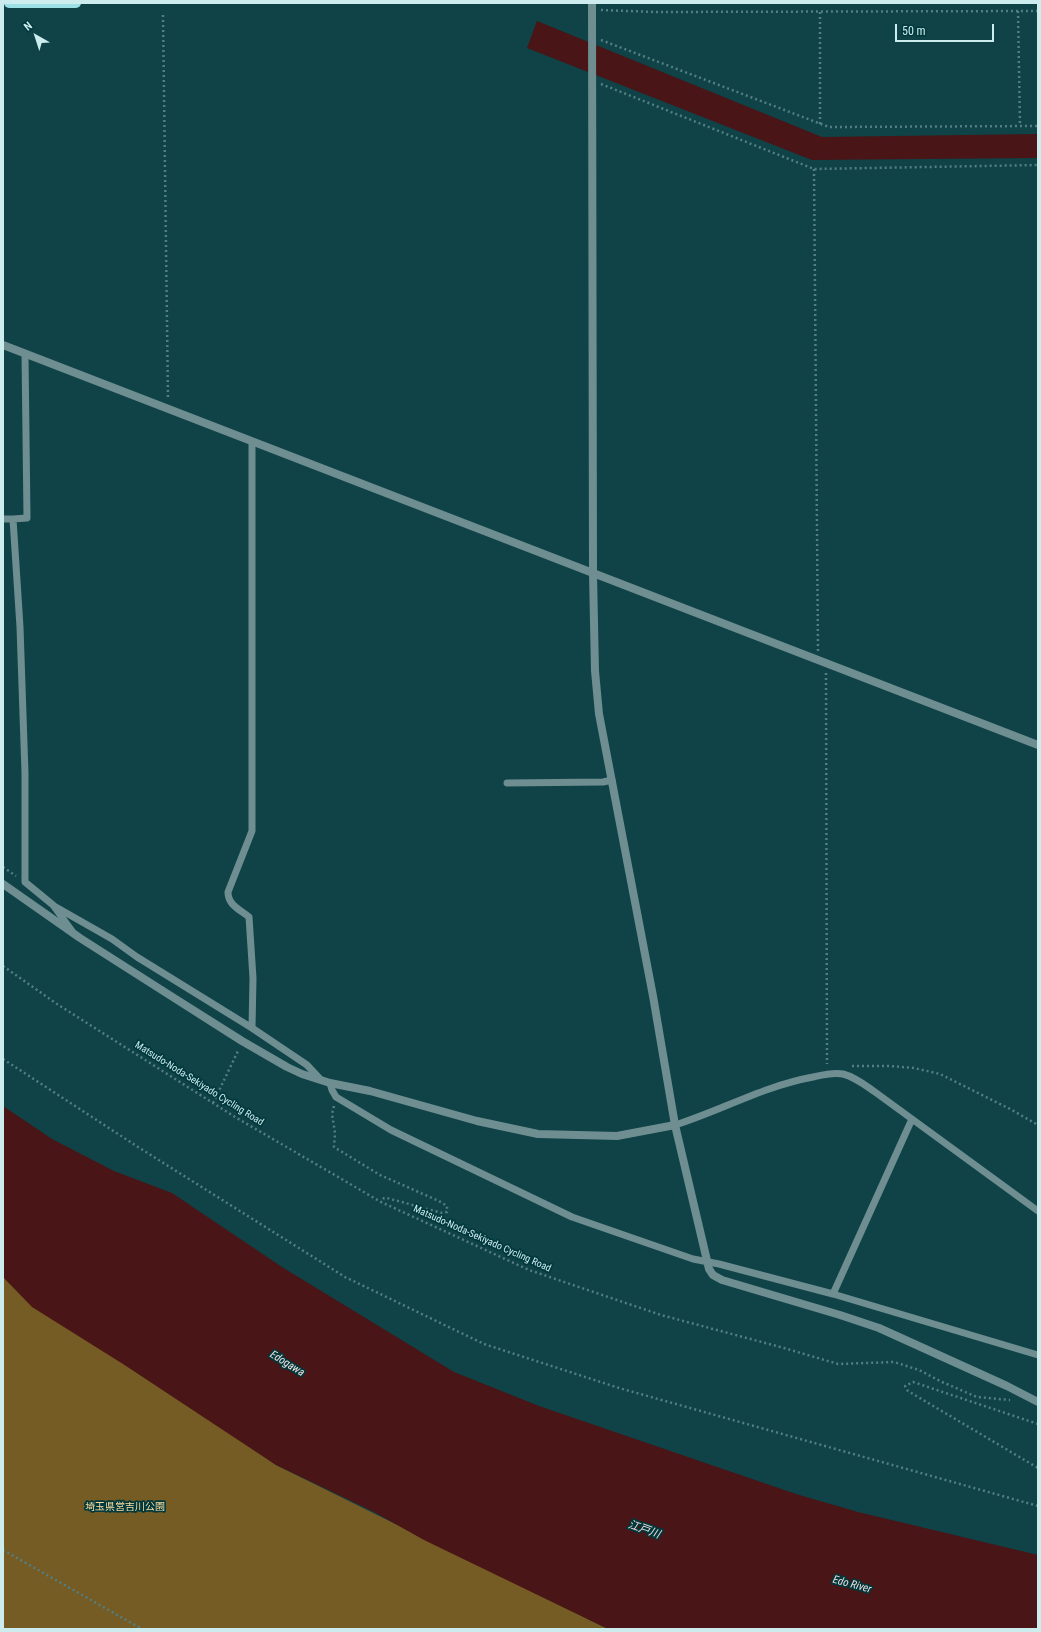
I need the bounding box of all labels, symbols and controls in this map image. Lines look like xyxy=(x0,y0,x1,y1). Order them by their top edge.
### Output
north arrow xyxy=(16,16,56,56)
scale bar xyxy=(897,16,996,42)
text: N xyxy=(21,19,35,33)
text: 50 m xyxy=(902,24,926,38)
street label: Matsudo-Noda-Sekiyado Cycling Road xyxy=(132,1039,266,1129)
street label: Matsudo-Noda-Sekiyado Cycling Road xyxy=(411,1203,553,1275)
water label: Edogawa xyxy=(267,1348,307,1380)
park label: 埼玉県営吉川公園 xyxy=(85,1501,165,1513)
water label: 江戸川 xyxy=(626,1518,662,1542)
water label: Edo River xyxy=(831,1574,873,1596)

